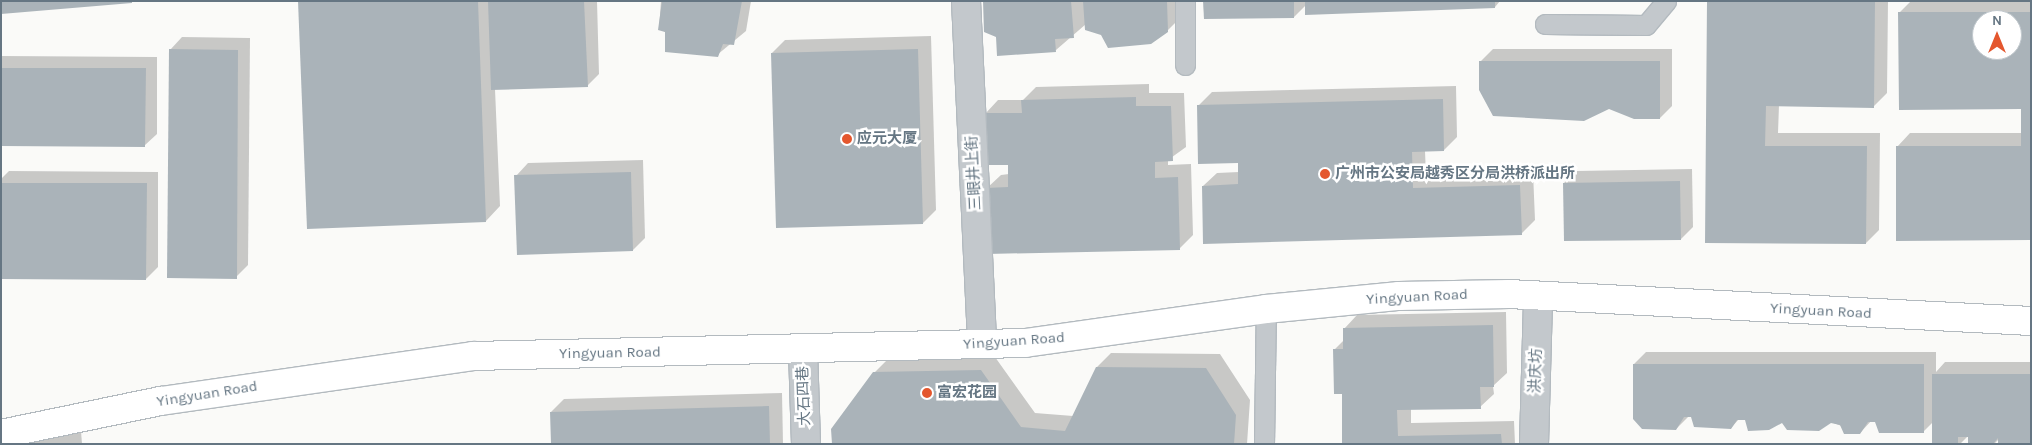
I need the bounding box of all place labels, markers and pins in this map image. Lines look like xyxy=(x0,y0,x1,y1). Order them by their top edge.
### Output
place label: 应元大厦 xyxy=(857,130,917,148)
marker: 应元大厦 xyxy=(841,133,853,145)
place label: 广州市公安局越秀区分局洪桥派出所 xyxy=(1335,165,1575,183)
marker: 广州市公安局越秀区分局洪桥派出所 xyxy=(1319,168,1331,180)
place label: 富宏花园 xyxy=(937,384,997,402)
marker: 富宏花园 xyxy=(921,387,933,399)

